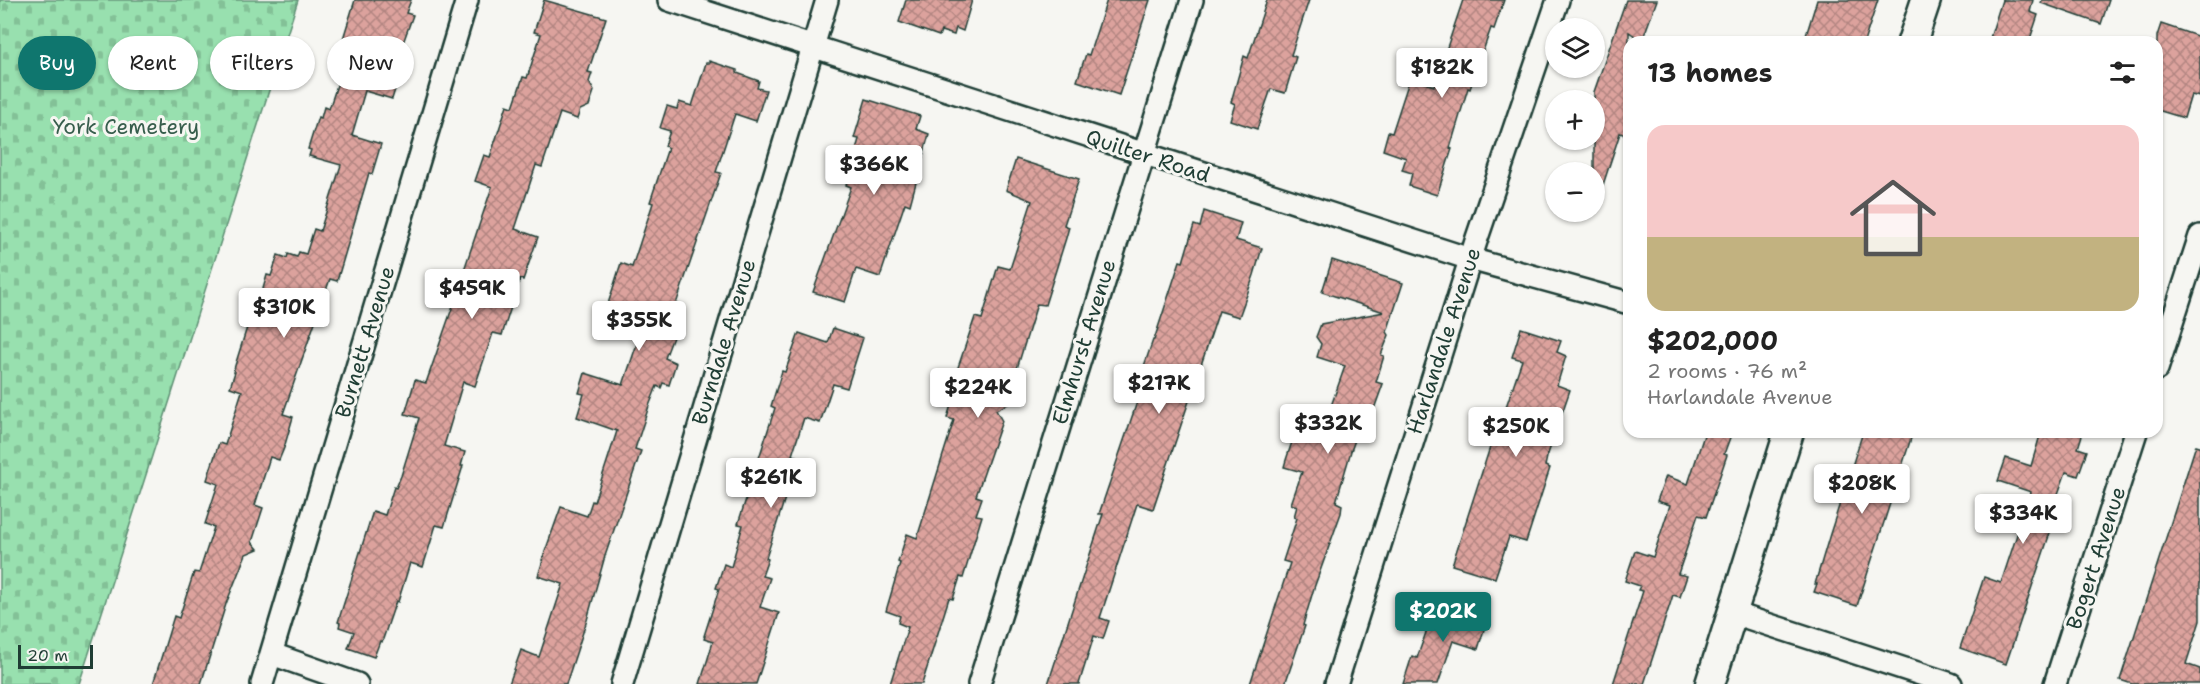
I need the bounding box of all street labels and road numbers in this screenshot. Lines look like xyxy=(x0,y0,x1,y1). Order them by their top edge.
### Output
street label: Quilter Road xyxy=(1082,123,1214,189)
street label: Harlandale Avenue xyxy=(1401,244,1487,438)
street label: Burndale Avenue xyxy=(685,256,763,428)
street label: Elmhurst Avenue xyxy=(1046,256,1122,428)
street label: Burnett Avenue xyxy=(329,263,401,421)
street label: Bogert Avenue xyxy=(2060,483,2132,633)

